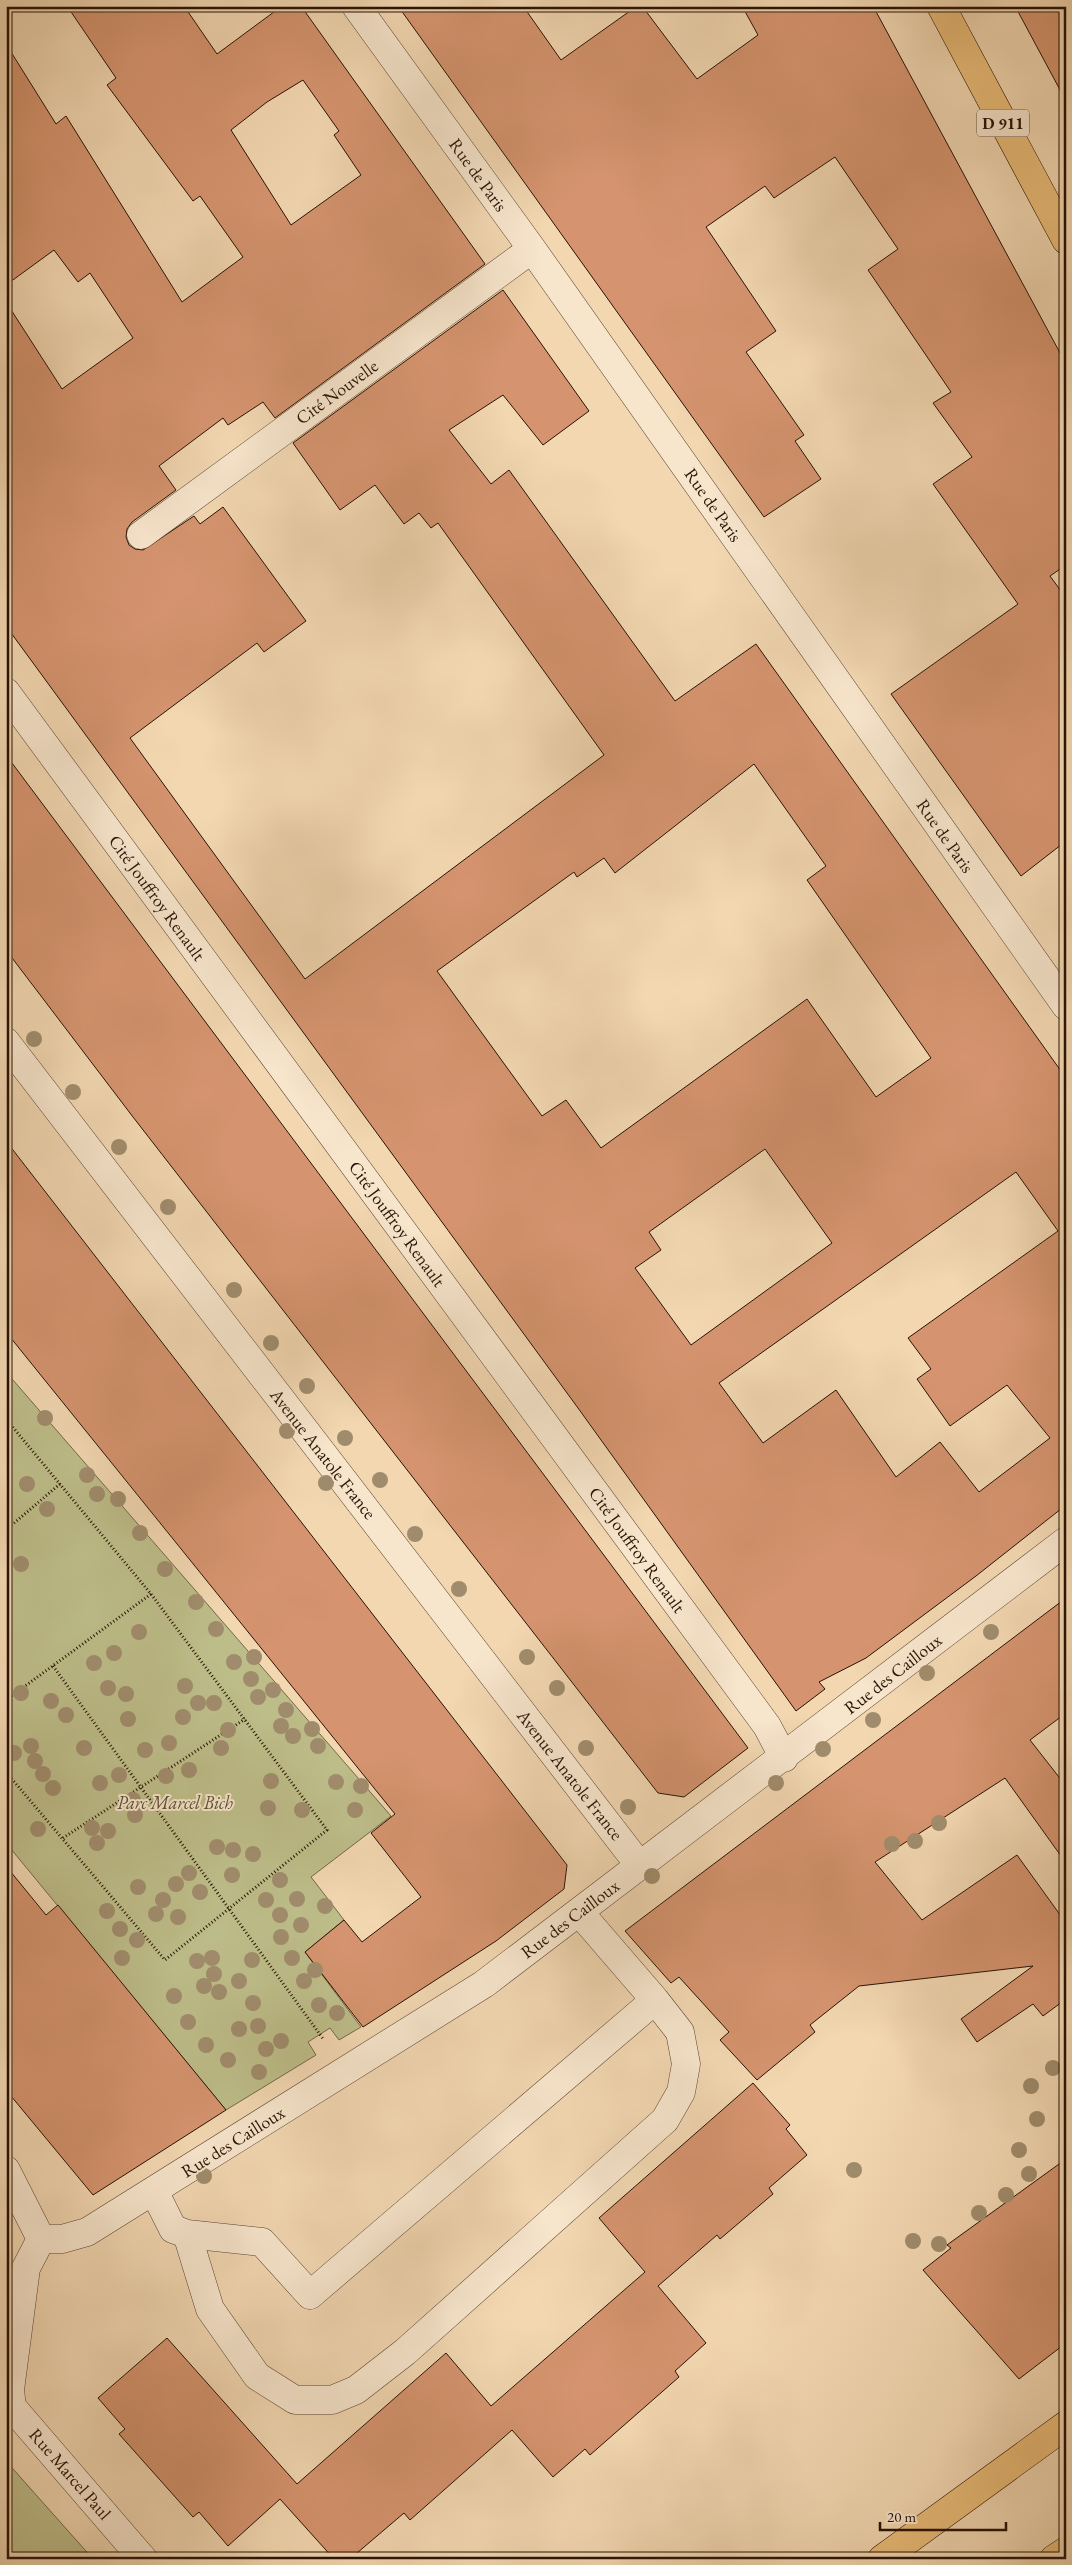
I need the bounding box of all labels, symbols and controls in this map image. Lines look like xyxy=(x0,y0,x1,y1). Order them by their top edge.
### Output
road number: D 911 xyxy=(977,110,1029,136)
street label: Rue de Paris xyxy=(444,134,513,216)
street label: Cité Nouvelle xyxy=(291,354,382,429)
street label: Rue de Paris xyxy=(680,463,747,546)
street label: Rue de Paris xyxy=(912,794,979,877)
street label: Cité Jouffroy Renault xyxy=(104,830,211,966)
street label: Cité Jouffroy Renault xyxy=(344,1156,451,1292)
street label: Avenue Anatole France xyxy=(265,1383,382,1524)
street label: Cité Jouffroy Renault xyxy=(584,1482,691,1618)
street label: Rue des Cailloux xyxy=(839,1628,946,1719)
street label: Avenue Anatole France xyxy=(512,1704,629,1845)
park label: Parc Marcel Bich xyxy=(117,1791,233,1814)
street label: Rue des Cailloux xyxy=(516,1874,624,1963)
street label: Rue des Cailloux xyxy=(177,2101,289,2182)
street label: Rue Marcel Paul xyxy=(24,2423,116,2524)
scale bar xyxy=(880,2500,1006,2532)
text: 20 m xyxy=(887,2507,916,2526)

